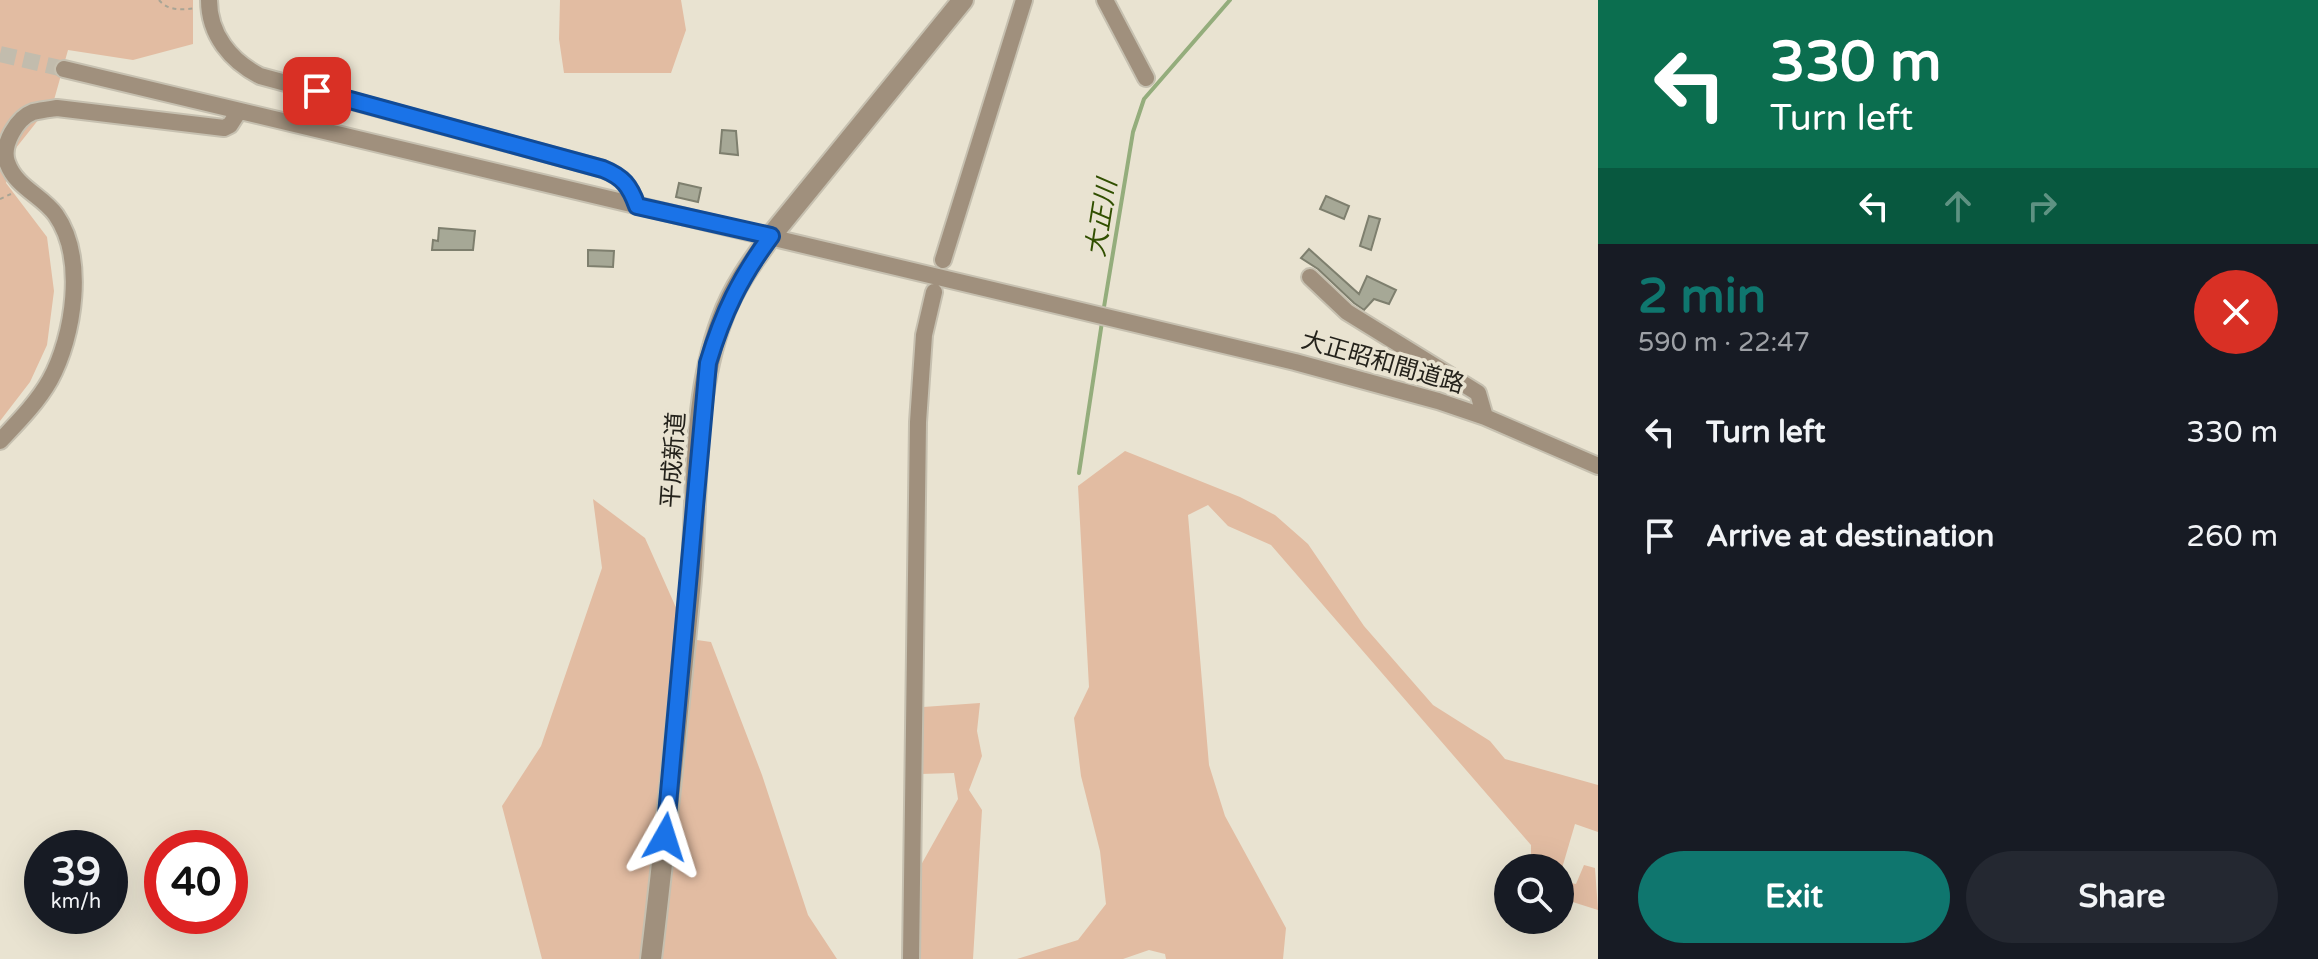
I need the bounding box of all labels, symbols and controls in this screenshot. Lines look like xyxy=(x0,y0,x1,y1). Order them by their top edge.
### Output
text: 330 m xyxy=(1770,29,1941,96)
icon: left xyxy=(1638,32,1742,136)
pin xyxy=(283,57,351,125)
icon: arrive xyxy=(295,69,339,113)
text: Turn left xyxy=(1770,97,1913,140)
water label: 大正川 xyxy=(1080,174,1123,259)
icon: left xyxy=(1852,184,1896,228)
icon: ahead xyxy=(1936,184,1980,228)
icon: right xyxy=(2020,184,2064,228)
text: 2 min xyxy=(1638,268,1766,326)
button: close xyxy=(2194,270,2278,354)
street label: 大正昭和間道路 xyxy=(1298,325,1468,400)
text: 590 m · 22:47 xyxy=(1638,327,1810,358)
icon: left xyxy=(1638,410,1682,454)
street label: 平成新道 xyxy=(656,411,691,509)
text: Turn left xyxy=(1706,414,1825,451)
text: 330 m xyxy=(2186,414,2278,451)
icon: arrive xyxy=(1638,514,1682,558)
text: Arrive at destination xyxy=(1706,518,1994,555)
text: 260 m xyxy=(2186,518,2278,555)
position arrow xyxy=(623,795,707,879)
speed limit sign: 40 xyxy=(144,830,248,934)
text: 39 xyxy=(51,848,101,896)
button: Exit xyxy=(1638,851,1950,943)
button: Share xyxy=(1966,851,2278,943)
map controls xyxy=(1494,854,1574,934)
button: search xyxy=(1494,854,1574,934)
text: km/h xyxy=(51,890,101,914)

